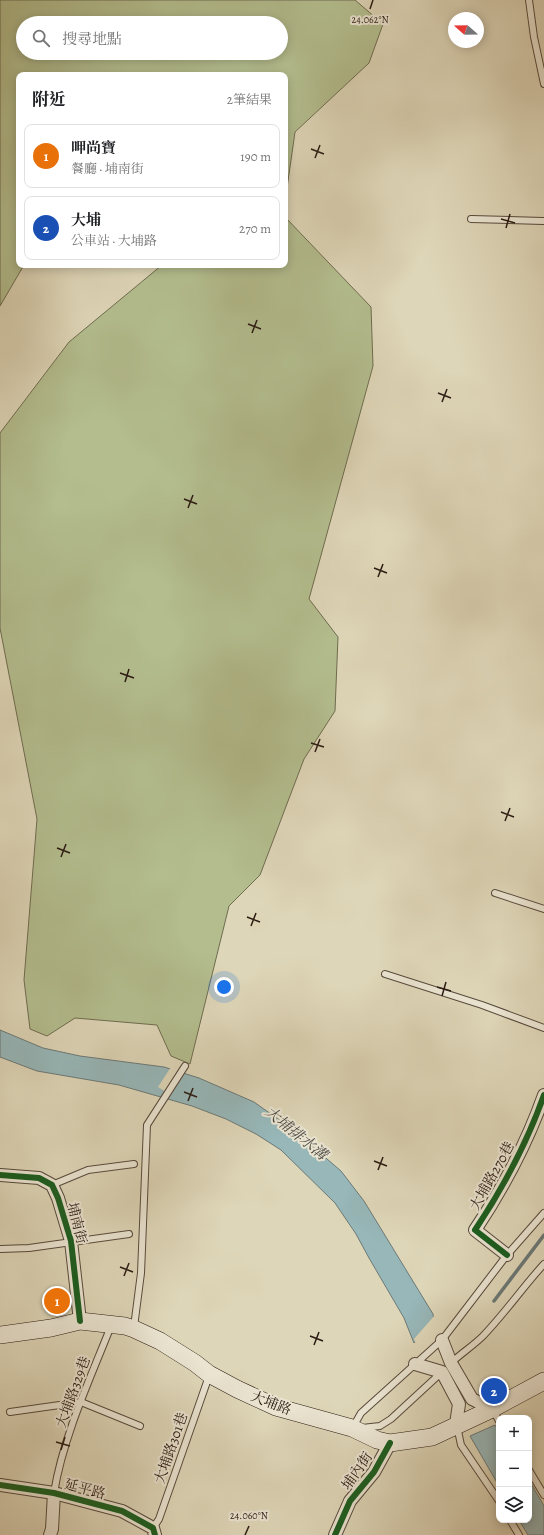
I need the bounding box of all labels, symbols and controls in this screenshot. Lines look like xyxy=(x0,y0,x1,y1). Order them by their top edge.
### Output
north arrow xyxy=(448,12,484,48)
text: 24.062°N xyxy=(351,13,389,26)
search box xyxy=(16,16,288,60)
icon: search xyxy=(30,27,52,49)
text: 搜尋地點 xyxy=(62,29,122,49)
text: 附近 xyxy=(32,88,66,111)
text: 2筆結果 xyxy=(227,91,272,108)
text: 呷尚寶 xyxy=(71,138,116,158)
text: 1 xyxy=(44,148,48,165)
text: 190 m xyxy=(240,148,271,165)
text: 餐廳 · 埔南街 xyxy=(71,160,144,177)
text: 大埔 xyxy=(71,210,101,230)
text: 2 xyxy=(43,220,49,237)
text: 270 m xyxy=(239,220,271,237)
text: 公車站 · 大埔路 xyxy=(71,232,157,249)
your location xyxy=(214,977,234,997)
water label: 大埔排水溝 xyxy=(261,1102,333,1166)
street label: 大埔路270巷 xyxy=(465,1138,519,1214)
street label: 埔南街 xyxy=(63,1200,91,1246)
pin: 1 xyxy=(44,1286,70,1316)
street label: 大埔路329巷 xyxy=(51,1354,95,1430)
pin: 2 xyxy=(481,1376,507,1406)
street label: 大埔路 xyxy=(248,1387,294,1419)
street label: 大埔路301巷 xyxy=(150,1410,192,1486)
map controls xyxy=(496,1415,532,1523)
button: + xyxy=(496,1415,532,1451)
street label: 埔內街 xyxy=(337,1448,377,1494)
button: − xyxy=(496,1451,532,1487)
street label: 延平路 xyxy=(62,1474,108,1504)
button: layers xyxy=(496,1487,532,1523)
text: 24.060°N xyxy=(230,1509,268,1522)

